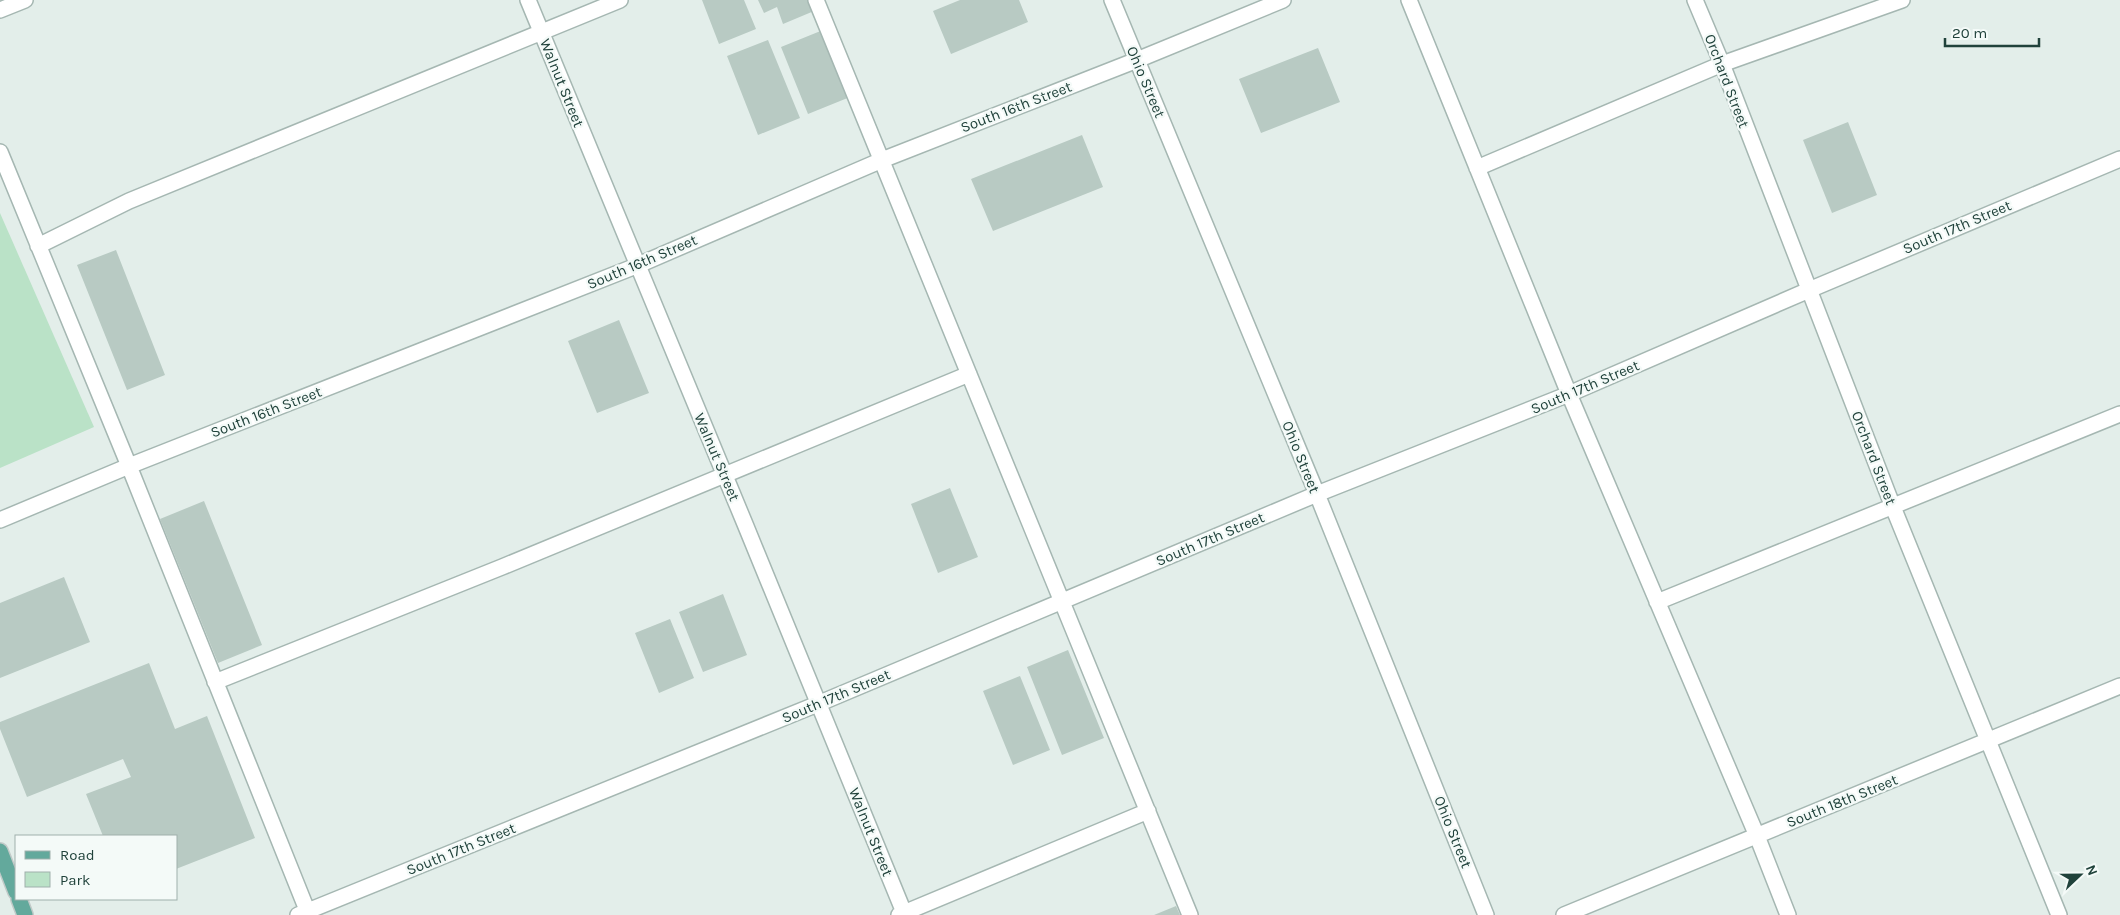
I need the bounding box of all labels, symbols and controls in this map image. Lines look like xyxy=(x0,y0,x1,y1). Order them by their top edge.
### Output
scale bar xyxy=(1945,15,2039,47)
text: 20 m xyxy=(1952,24,1987,42)
street label: Orchard Street xyxy=(1701,31,1753,131)
street label: Walnut Street xyxy=(536,36,588,130)
street label: Ohio Street xyxy=(1123,43,1169,121)
street label: South 16th Street xyxy=(958,77,1074,136)
street label: South 17th Street xyxy=(1900,196,2014,258)
street label: South 16th Street xyxy=(584,231,700,293)
street label: South 17th Street xyxy=(1528,356,1642,418)
street label: South 16th Street xyxy=(208,382,324,441)
street label: Orchard Street xyxy=(1848,408,1900,508)
street label: Walnut Street xyxy=(690,410,744,504)
street label: Ohio Street xyxy=(1278,418,1324,496)
street label: South 17th Street xyxy=(1153,508,1267,570)
street label: South 17th Street xyxy=(779,665,893,727)
street label: South 18th Street xyxy=(1784,770,1900,831)
street label: Walnut Street xyxy=(845,785,897,879)
street label: Ohio Street xyxy=(1430,793,1476,871)
street label: South 17th Street xyxy=(404,819,518,879)
legend xyxy=(15,835,178,900)
text: Road xyxy=(60,846,95,864)
north arrow xyxy=(2055,850,2105,900)
text: N xyxy=(2082,862,2101,878)
text: Park xyxy=(60,871,90,889)

